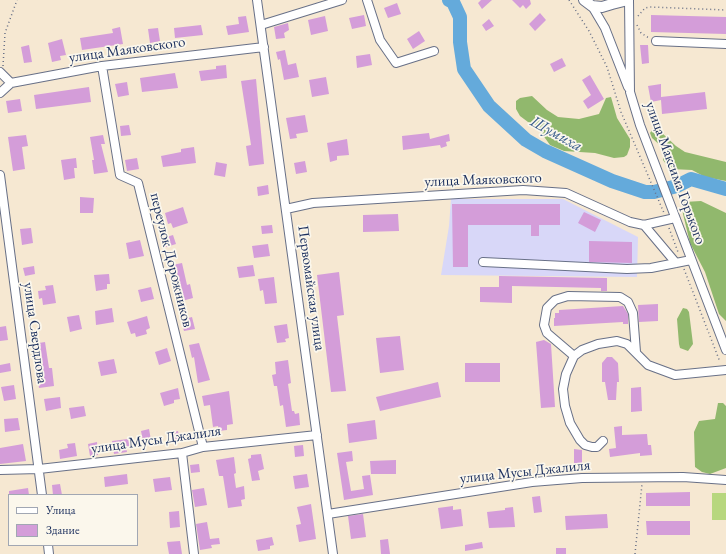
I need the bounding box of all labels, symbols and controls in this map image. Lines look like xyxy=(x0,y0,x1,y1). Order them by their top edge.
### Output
street label: улица Маяковского xyxy=(68,33,186,67)
street label: улица Максима Горького xyxy=(641,99,709,247)
water label: Шумиха xyxy=(527,112,585,156)
street label: улица Маяковского xyxy=(424,169,542,191)
street label: переулок Дорожников xyxy=(146,191,196,329)
street label: Первомайская улица xyxy=(293,224,329,352)
street label: улица Свердлова xyxy=(19,281,51,385)
street label: улица Мусы Джалиля xyxy=(90,422,222,458)
street label: улица Мусы Джалиля xyxy=(459,456,591,488)
legend xyxy=(8,494,138,546)
text: Улица xyxy=(46,502,76,518)
text: Здание xyxy=(46,522,80,538)

